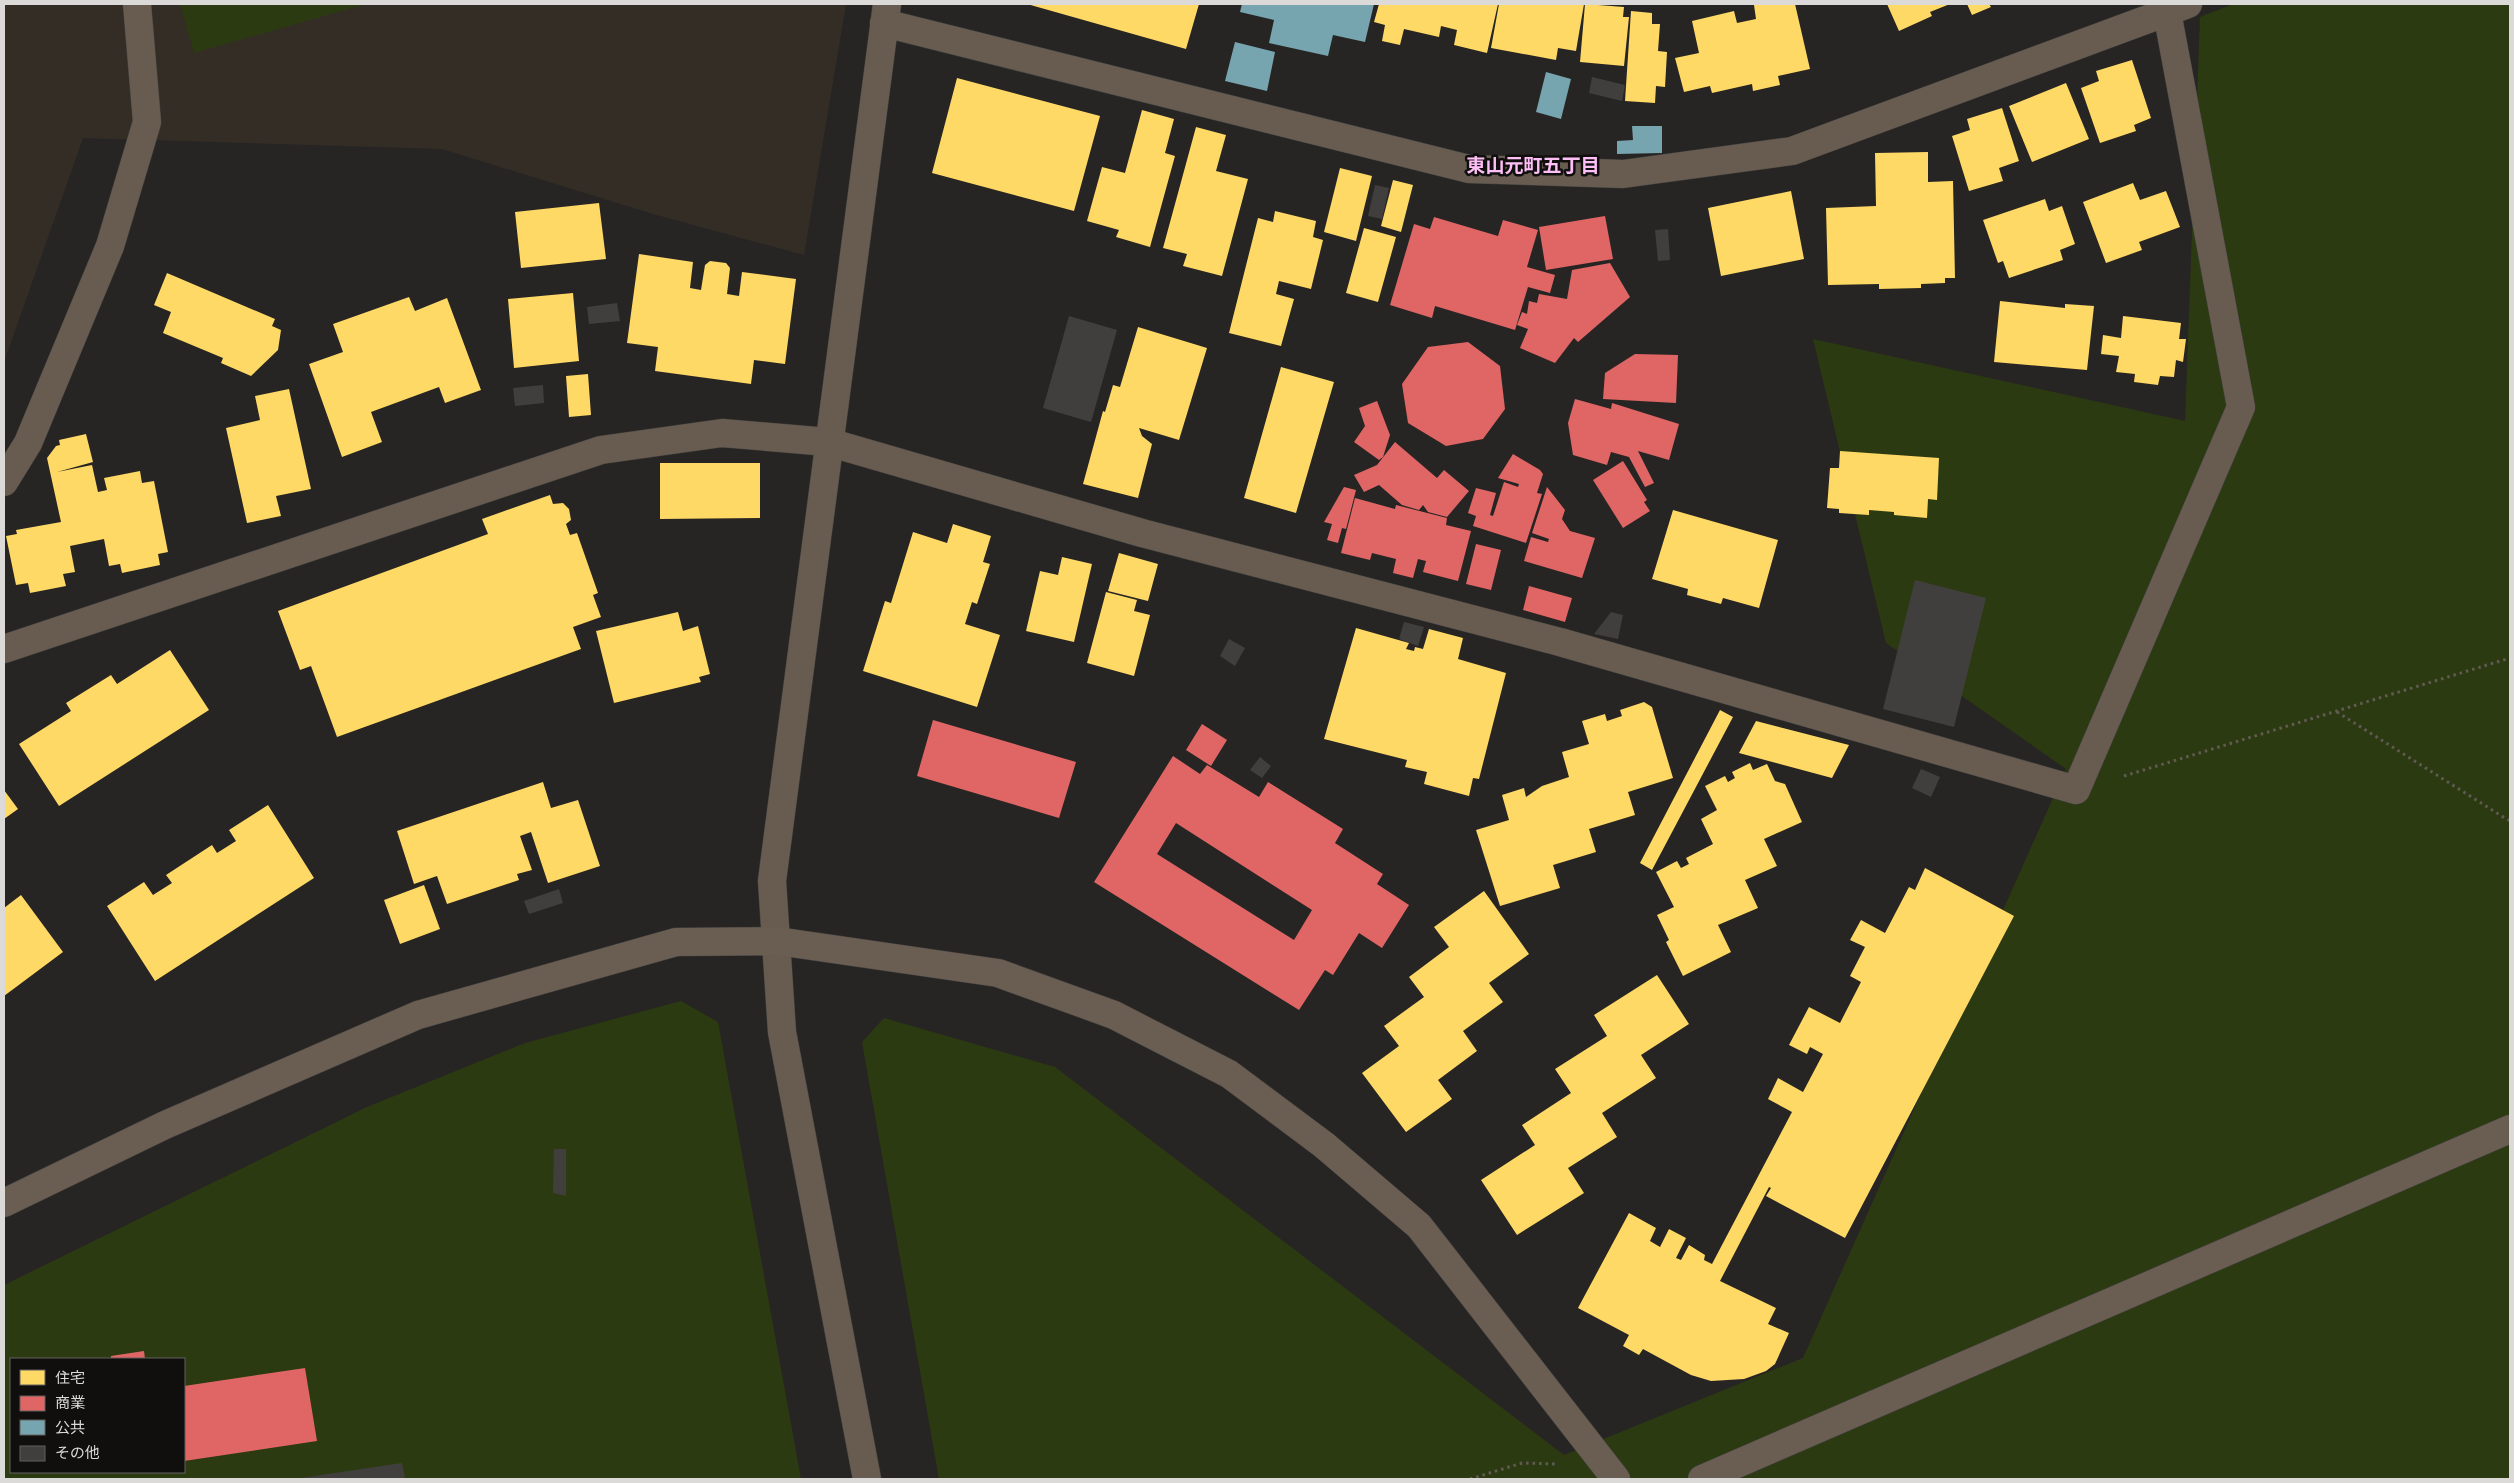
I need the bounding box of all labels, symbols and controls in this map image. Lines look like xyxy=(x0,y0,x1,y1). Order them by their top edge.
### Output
district label: 東山元町五丁目 xyxy=(1466,152,1600,178)
legend xyxy=(10,1358,185,1473)
text: 住宅 xyxy=(55,1367,85,1388)
text: 商業 xyxy=(55,1392,85,1413)
text: 公共 xyxy=(55,1417,85,1438)
text: その他 xyxy=(55,1442,100,1463)

